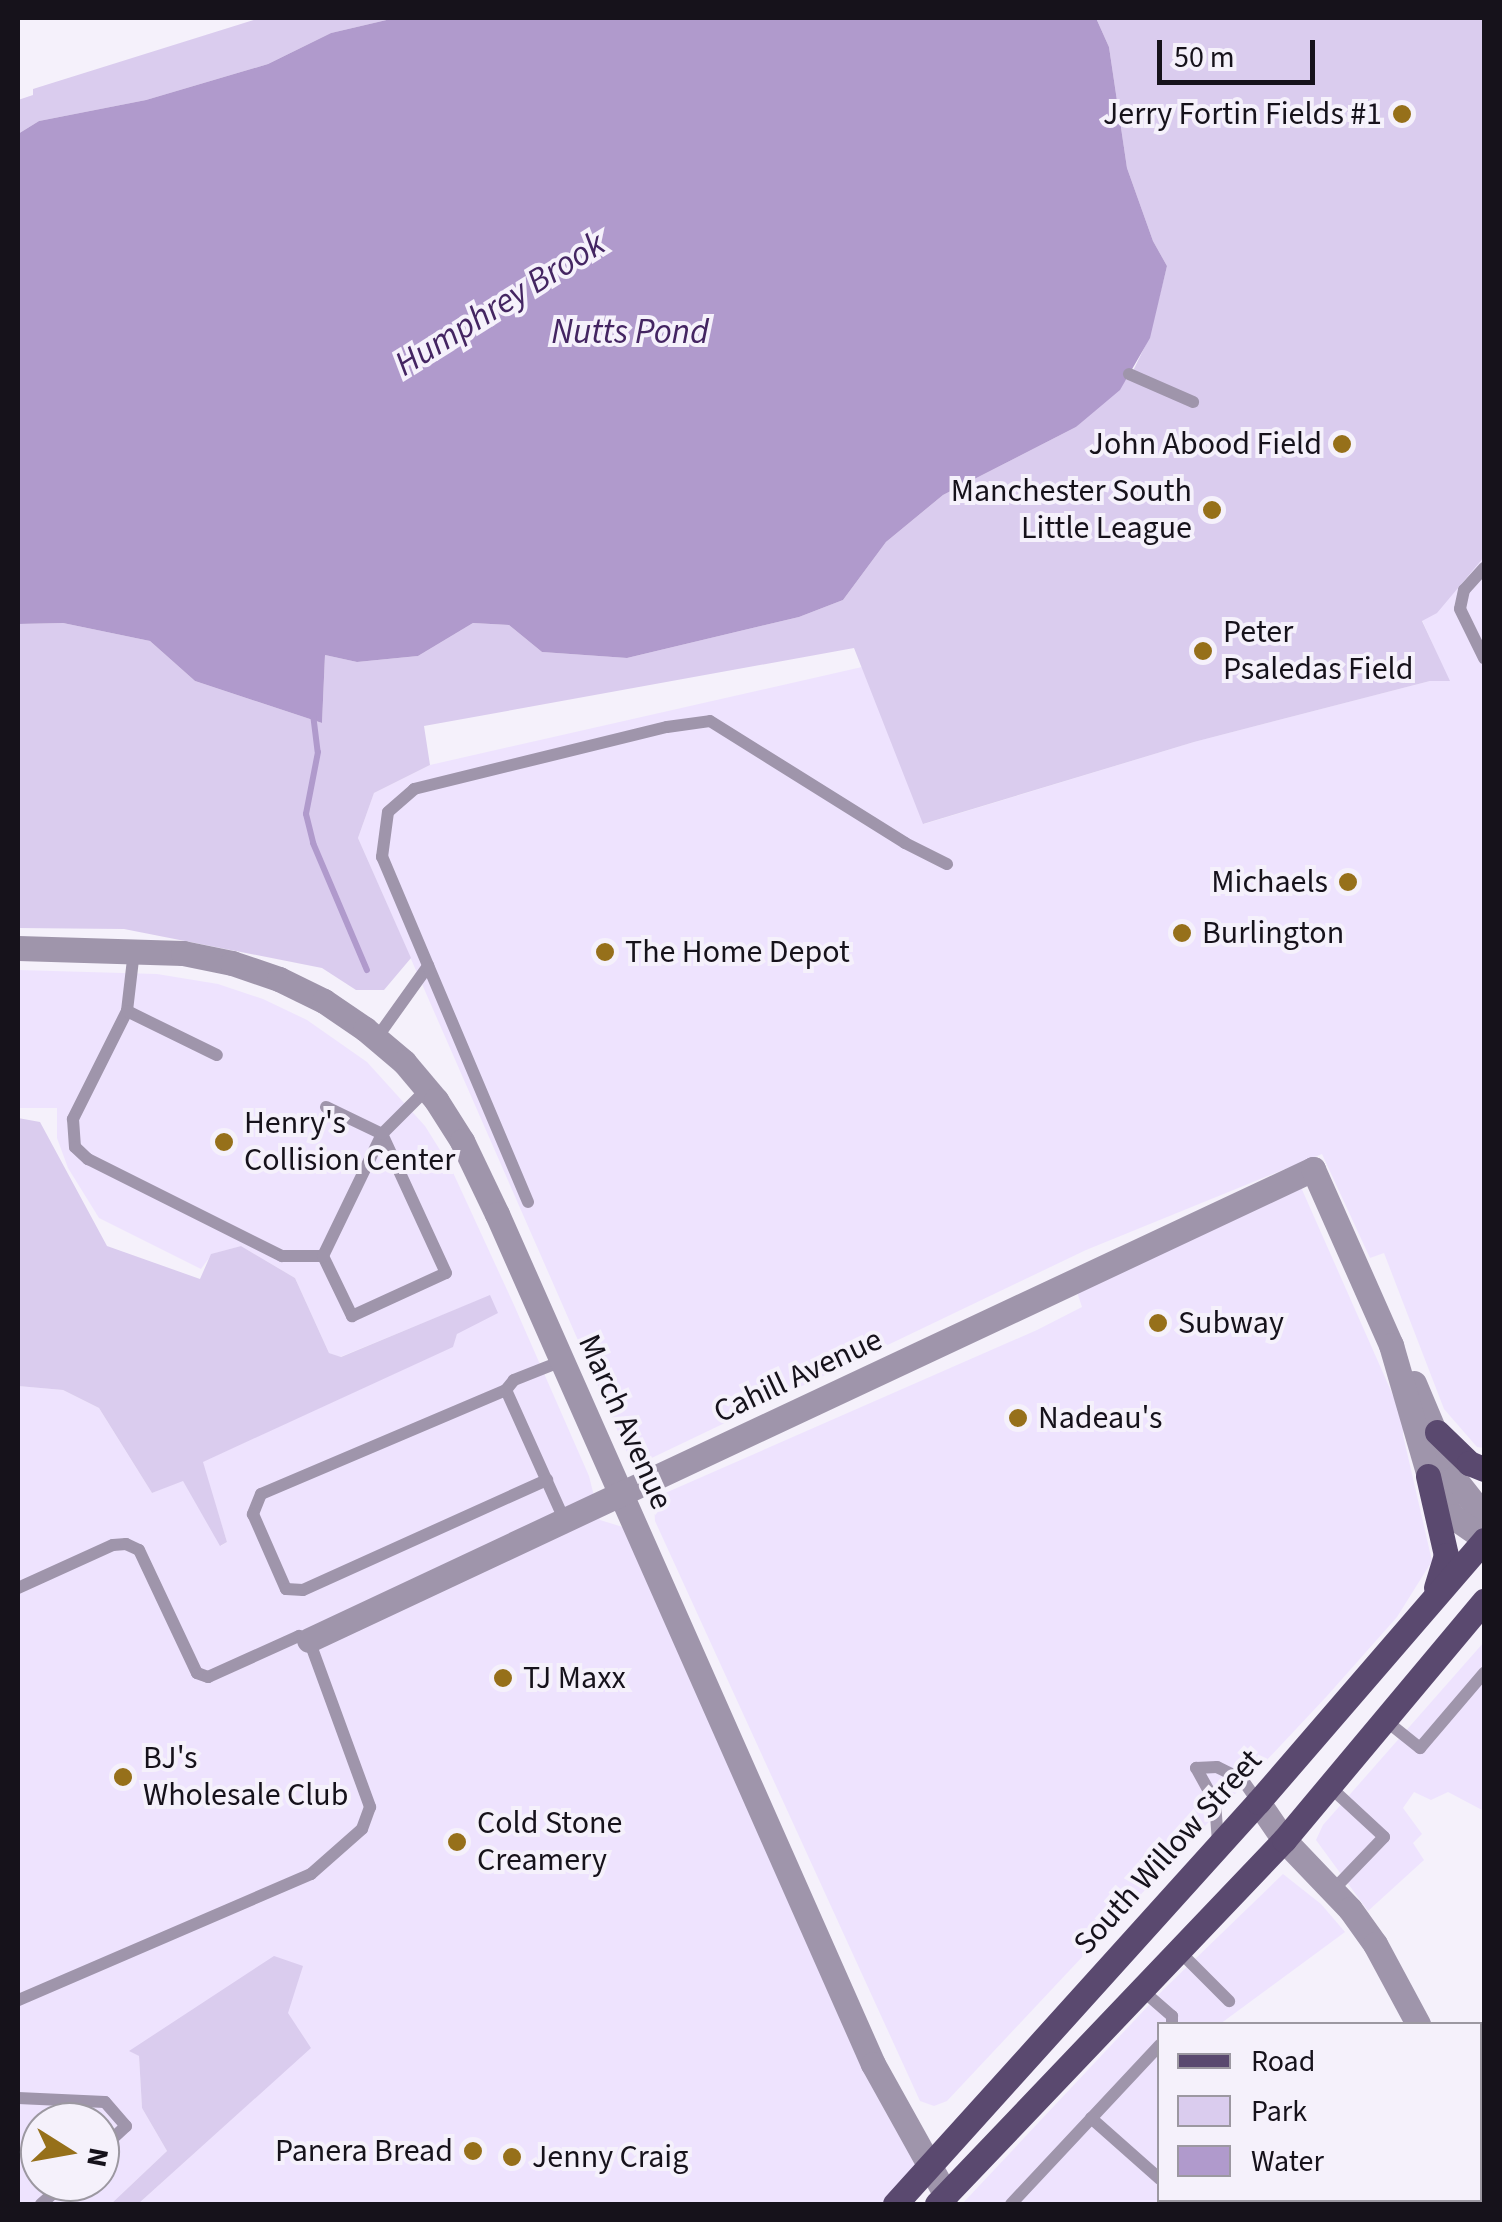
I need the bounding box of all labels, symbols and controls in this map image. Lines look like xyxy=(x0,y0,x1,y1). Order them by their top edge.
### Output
scale bar xyxy=(1162,20,1320,82)
text: 50 m xyxy=(1174,36,1235,79)
place label: Jerry Fortin Fields #1 xyxy=(1103,95,1382,133)
marker: Jerry Fortin Fields #1 xyxy=(1391,103,1413,125)
water label: Humphrey Brook xyxy=(387,223,613,385)
water label: Nutts Pond xyxy=(551,311,709,353)
place label: John Abood Field xyxy=(1089,425,1322,463)
marker: John Abood Field xyxy=(1331,433,1353,455)
place label: Manchester South Little League xyxy=(951,473,1192,548)
marker: Manchester South Little League xyxy=(1201,499,1223,521)
place label: Peter Psaledas Field xyxy=(1223,614,1414,689)
marker: Peter Psaledas Field xyxy=(1192,640,1214,662)
place label: Michaels xyxy=(1211,863,1328,901)
marker: Michaels xyxy=(1337,871,1359,893)
place label: Burlington xyxy=(1202,914,1344,952)
marker: Burlington xyxy=(1171,922,1193,944)
place label: The Home Depot xyxy=(625,933,850,971)
marker: The Home Depot xyxy=(594,941,616,963)
place label: Henry's Collision Center xyxy=(244,1105,455,1180)
marker: Henry's Collision Center xyxy=(213,1131,235,1153)
place label: Subway xyxy=(1178,1304,1284,1342)
marker: Subway xyxy=(1147,1312,1169,1334)
street label: Cahill Avenue xyxy=(708,1320,888,1432)
street label: March Avenue xyxy=(569,1329,681,1515)
place label: Nadeau's xyxy=(1038,1399,1162,1437)
marker: Nadeau's xyxy=(1007,1407,1029,1429)
place label: TJ Maxx xyxy=(523,1659,626,1697)
marker: TJ Maxx xyxy=(492,1667,514,1689)
place label: BJ's Wholesale Club xyxy=(143,1740,348,1815)
street label: South Willow Street xyxy=(1066,1742,1270,1962)
marker: BJ's Wholesale Club xyxy=(112,1766,134,1788)
place label: Cold Stone Creamery xyxy=(477,1805,622,1880)
marker: Cold Stone Creamery xyxy=(446,1831,468,1853)
legend xyxy=(1157,2022,1482,2202)
text: Road xyxy=(1251,2040,1315,2083)
text: Park xyxy=(1251,2090,1307,2133)
north arrow xyxy=(20,2102,120,2202)
place label: Panera Bread xyxy=(275,2132,453,2170)
place label: Jenny Craig xyxy=(532,2138,688,2176)
marker: Panera Bread xyxy=(462,2140,484,2162)
text: Water xyxy=(1251,2140,1324,2183)
text: N xyxy=(76,2144,119,2170)
marker: Jenny Craig xyxy=(501,2146,523,2168)

